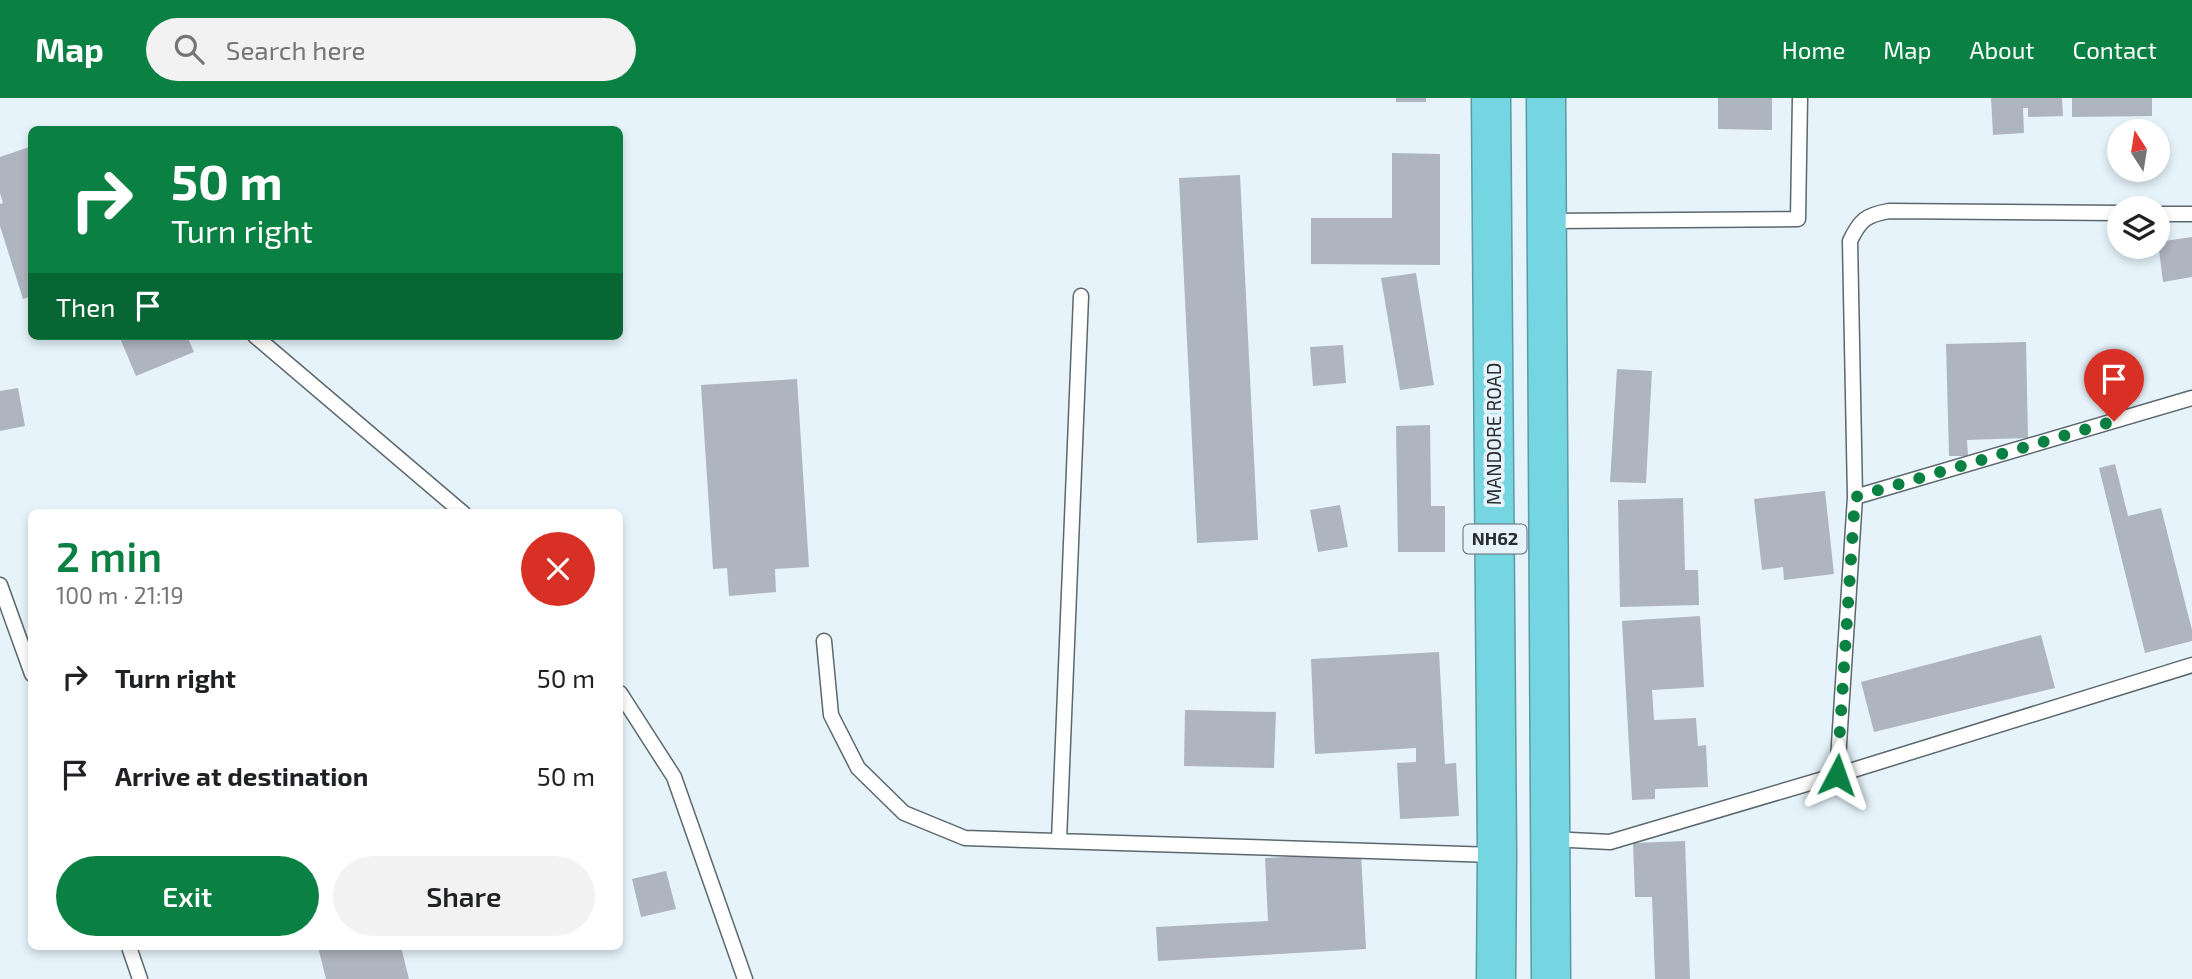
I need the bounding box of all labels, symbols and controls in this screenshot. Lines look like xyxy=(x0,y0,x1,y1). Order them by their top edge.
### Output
search box xyxy=(146,18,636,81)
text: Map xyxy=(35,29,104,69)
icon: search xyxy=(170,30,208,68)
text: Search here xyxy=(226,34,365,65)
text: Home xyxy=(1782,35,1845,64)
text: Map xyxy=(1883,35,1931,64)
text: About xyxy=(1969,35,2035,64)
text: Contact xyxy=(2073,35,2157,64)
north arrow xyxy=(2107,119,2170,182)
map controls xyxy=(2107,119,2170,259)
text: 50 m xyxy=(171,151,283,210)
icon: right xyxy=(56,154,147,245)
button: layers xyxy=(2107,196,2170,259)
text: Turn right xyxy=(171,211,313,249)
icon: arrive xyxy=(129,287,167,325)
text: Then xyxy=(56,291,115,322)
pin xyxy=(2084,349,2144,421)
icon: arrive xyxy=(2095,360,2133,398)
street label: MANDORE ROAD xyxy=(1482,363,1505,505)
road number: NH62 xyxy=(1464,524,1526,554)
text: 2 min xyxy=(56,530,162,580)
button: close xyxy=(521,532,595,606)
text: 100 m · 21:19 xyxy=(56,581,184,609)
icon: right xyxy=(56,658,94,696)
text: Turn right xyxy=(115,662,236,693)
text: 50 m xyxy=(537,662,595,693)
position arrow xyxy=(1800,738,1874,812)
icon: arrive xyxy=(56,756,94,794)
text: Arrive at destination xyxy=(115,760,368,791)
text: 50 m xyxy=(537,760,595,791)
button: Exit xyxy=(56,856,319,936)
button: Share xyxy=(333,856,595,936)

